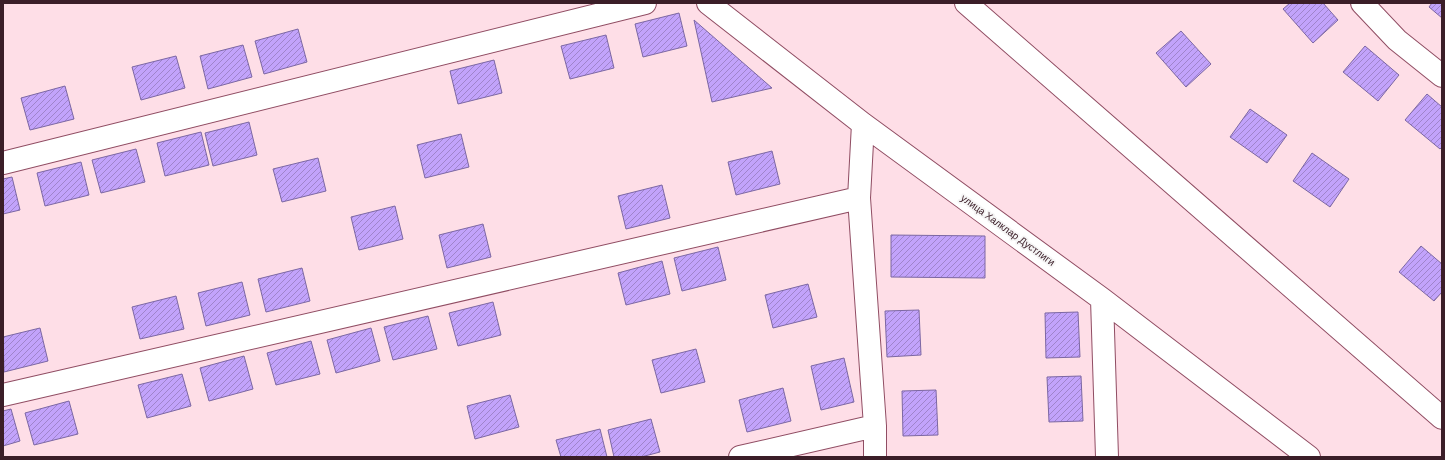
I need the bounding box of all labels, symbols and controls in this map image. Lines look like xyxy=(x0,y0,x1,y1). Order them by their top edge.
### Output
street label: улица Халклар Дустлиги xyxy=(958,191,1058,269)

